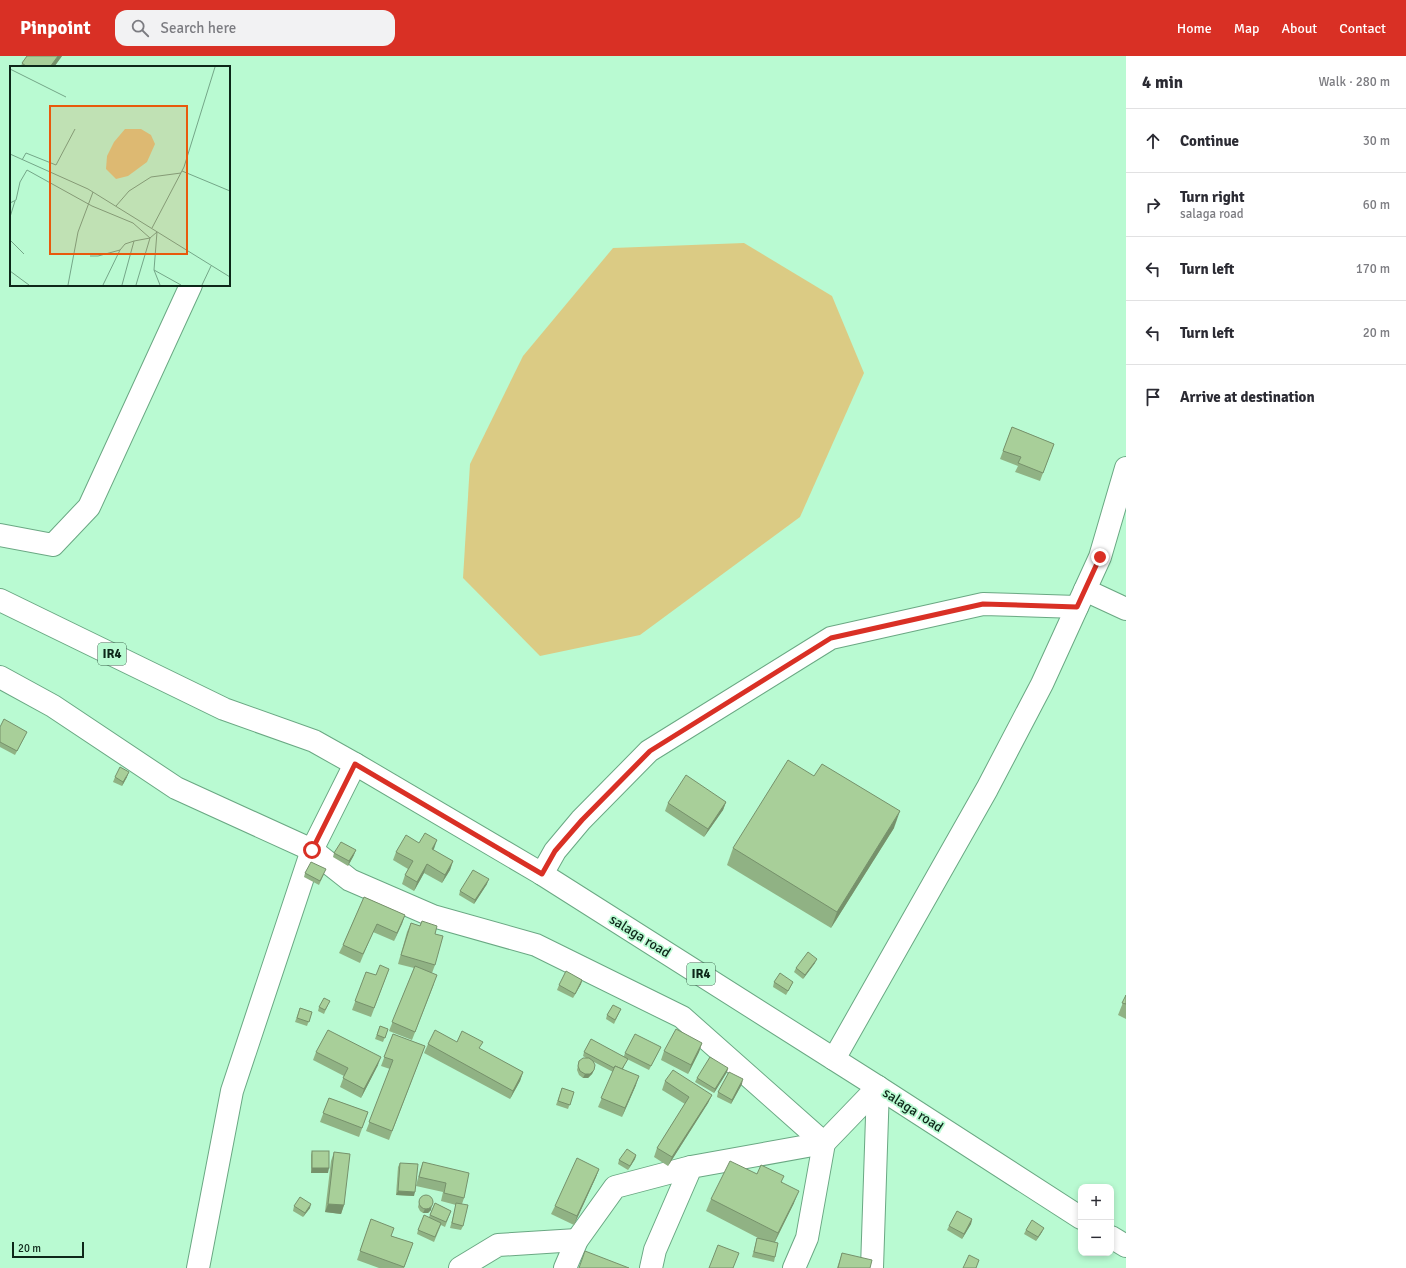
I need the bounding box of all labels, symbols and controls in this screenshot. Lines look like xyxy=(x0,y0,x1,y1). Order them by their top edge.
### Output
search box xyxy=(115,10,395,46)
text: Pinpoint xyxy=(20,16,91,40)
icon: search xyxy=(129,17,151,39)
text: Search here xyxy=(161,19,236,37)
text: Home xyxy=(1177,20,1212,37)
text: Map xyxy=(1234,20,1259,37)
text: About xyxy=(1281,20,1317,37)
text: Contact xyxy=(1339,20,1386,37)
inset map xyxy=(10,66,230,286)
text: 4 min xyxy=(1142,72,1183,93)
text: Walk · 280 m xyxy=(1319,74,1390,90)
icon: ahead xyxy=(1142,130,1164,152)
text: Continue xyxy=(1180,132,1239,150)
text: 30 m xyxy=(1363,133,1390,149)
text: Turn right xyxy=(1180,188,1245,206)
icon: right xyxy=(1142,194,1164,216)
text: 60 m xyxy=(1363,197,1390,213)
text: salaga road xyxy=(1180,206,1244,222)
icon: left xyxy=(1142,258,1164,280)
text: Turn left xyxy=(1180,260,1234,278)
text: 170 m xyxy=(1356,261,1390,277)
icon: left xyxy=(1142,322,1164,344)
text: Turn left xyxy=(1180,324,1234,342)
text: 20 m xyxy=(1363,325,1390,341)
icon: arrive xyxy=(1142,386,1164,408)
text: Arrive at destination xyxy=(1180,388,1315,406)
route end xyxy=(1091,548,1109,566)
road number: IR4 xyxy=(98,643,126,665)
route start xyxy=(303,841,321,859)
street label: salaga road xyxy=(606,911,674,961)
road number: IR4 xyxy=(687,963,715,985)
street label: salaga road xyxy=(880,1084,946,1136)
map controls xyxy=(1078,1184,1114,1256)
button: + xyxy=(1078,1184,1114,1220)
button: − xyxy=(1078,1220,1114,1256)
scale bar xyxy=(12,1240,84,1259)
text: 20 m xyxy=(18,1242,41,1255)

